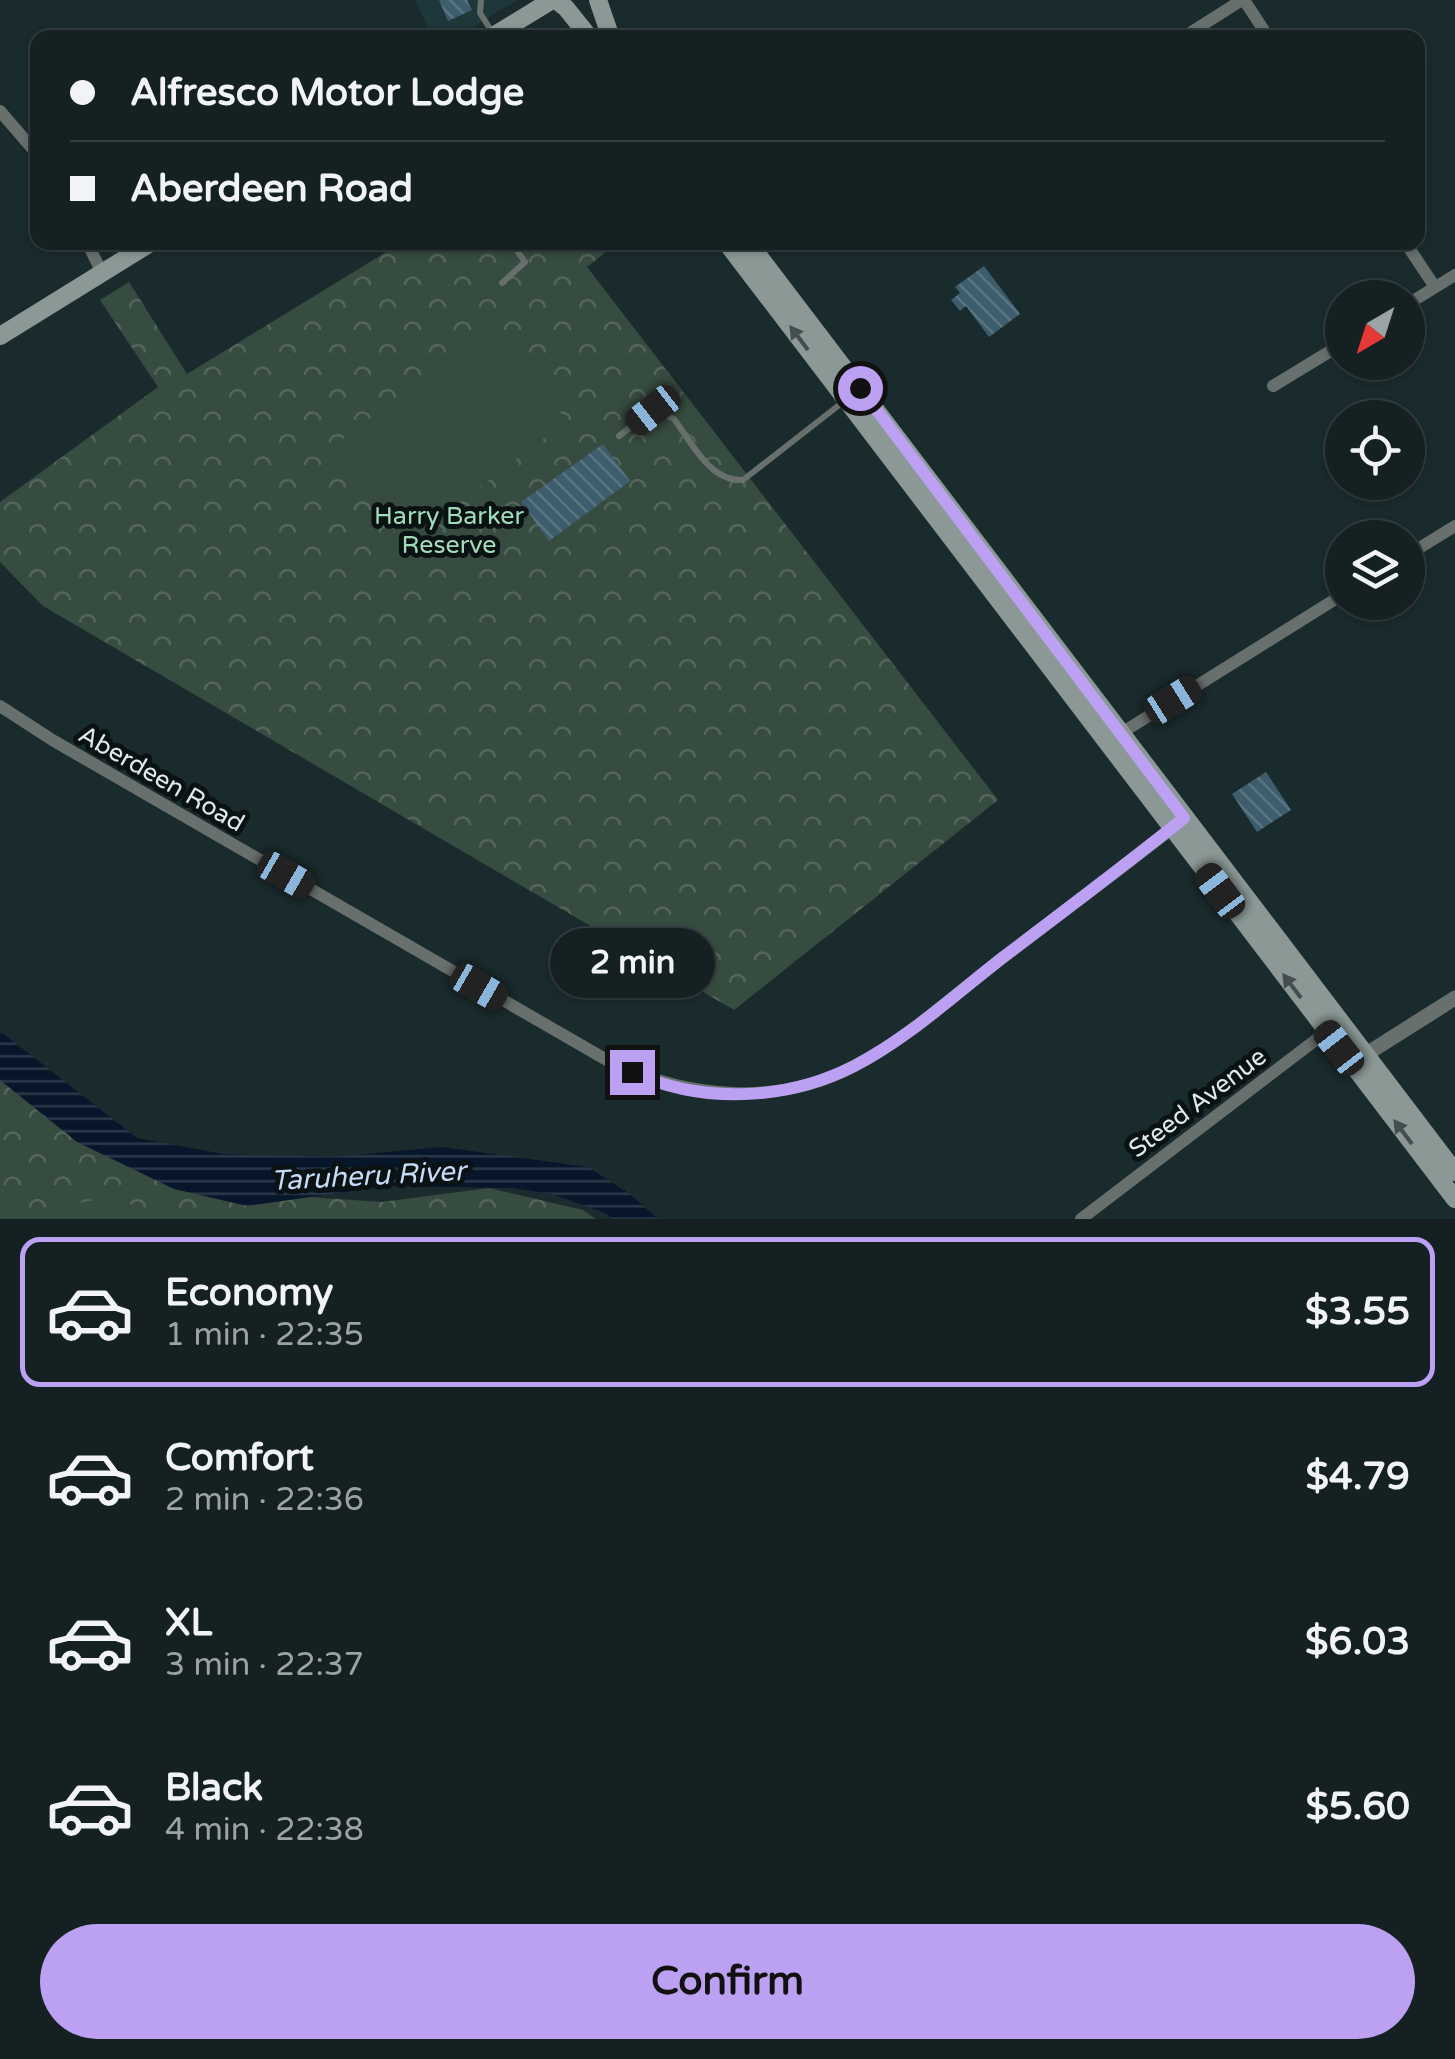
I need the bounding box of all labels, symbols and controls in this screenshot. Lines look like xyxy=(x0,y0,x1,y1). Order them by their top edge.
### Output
text: Alfresco Motor Lodge xyxy=(130,70,524,116)
text: Aberdeen Road xyxy=(130,166,413,212)
north arrow xyxy=(1325,280,1425,380)
map controls xyxy=(1325,280,1425,620)
one-way arrow xyxy=(789,325,809,351)
route start xyxy=(838,366,883,411)
car xyxy=(620,380,686,440)
button: locate xyxy=(1325,400,1425,500)
park label: Harry Barker Reserve xyxy=(374,501,524,560)
button: layers xyxy=(1325,520,1425,620)
car xyxy=(1140,671,1206,729)
street label: Aberdeen Road xyxy=(73,719,250,838)
car xyxy=(253,847,319,903)
car xyxy=(1190,858,1250,924)
callout: 2 min xyxy=(550,927,714,997)
text: 2 min xyxy=(590,944,675,982)
car xyxy=(446,959,512,1015)
one-way arrow xyxy=(1282,974,1303,1000)
car xyxy=(1309,1015,1369,1081)
street label: Steed Avenue xyxy=(1123,1041,1272,1164)
route end xyxy=(610,1050,655,1095)
one-way arrow xyxy=(1394,1119,1414,1145)
water label: Taruheru River xyxy=(270,1154,469,1198)
icon: car xyxy=(45,1267,135,1357)
text: Economy xyxy=(165,1270,333,1316)
text: $3.55 xyxy=(1305,1289,1410,1335)
text: 1 min · 22:35 xyxy=(165,1316,364,1354)
icon: car xyxy=(45,1432,135,1522)
text: Comfort xyxy=(165,1435,314,1481)
text: $4.79 xyxy=(1305,1454,1410,1500)
text: 2 min · 22:36 xyxy=(165,1481,364,1519)
icon: car xyxy=(45,1597,135,1687)
text: XL xyxy=(165,1600,212,1646)
text: $6.03 xyxy=(1305,1619,1410,1665)
text: 3 min · 22:37 xyxy=(165,1646,364,1684)
icon: car xyxy=(45,1762,135,1852)
text: Black xyxy=(165,1765,263,1811)
text: $5.60 xyxy=(1305,1784,1410,1830)
text: 4 min · 22:38 xyxy=(165,1811,364,1849)
button: Confirm xyxy=(40,1924,1415,2039)

